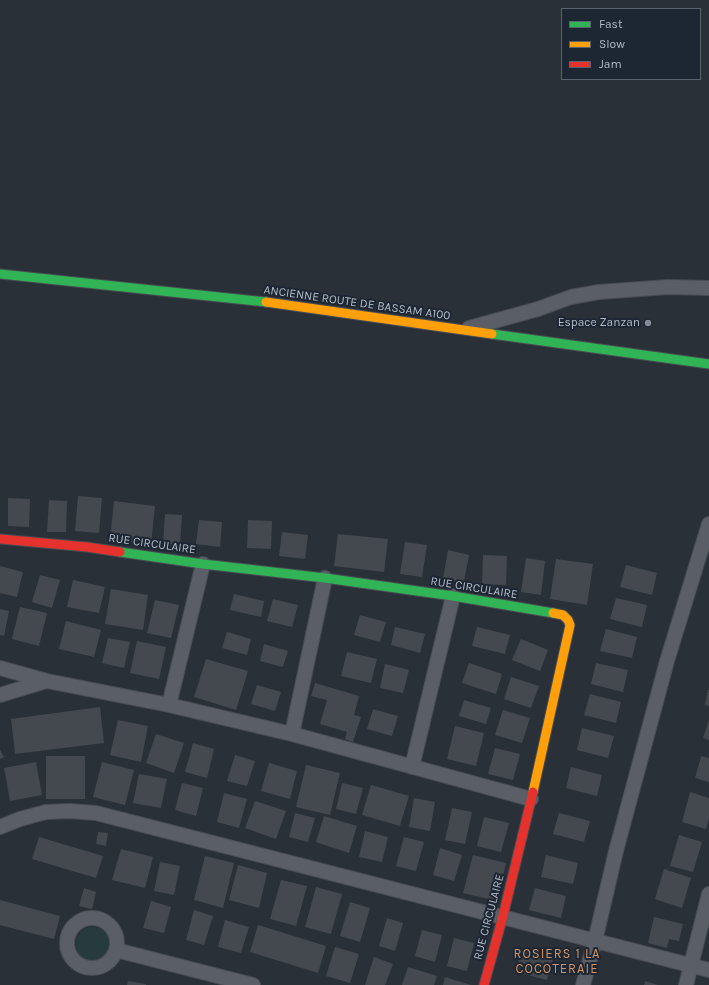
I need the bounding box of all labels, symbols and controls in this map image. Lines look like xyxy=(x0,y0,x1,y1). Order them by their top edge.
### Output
legend xyxy=(561,8,701,80)
text: Fast xyxy=(599,17,622,31)
text: Slow xyxy=(599,37,625,51)
text: Jam xyxy=(599,57,622,71)
street label: ANCIENNE ROUTE DE BASSAM A100 xyxy=(263,283,451,323)
place label: Espace Zanzan xyxy=(558,316,640,330)
marker: Espace Zanzan xyxy=(643,318,653,328)
street label: RUE CIRCULAIRE xyxy=(107,531,197,557)
street label: RUE CIRCULAIRE xyxy=(429,574,519,602)
street label: RUE CIRCULAIRE xyxy=(471,873,507,961)
district label: ROSIERS 1 LA COCOTERAIE xyxy=(514,946,600,977)

